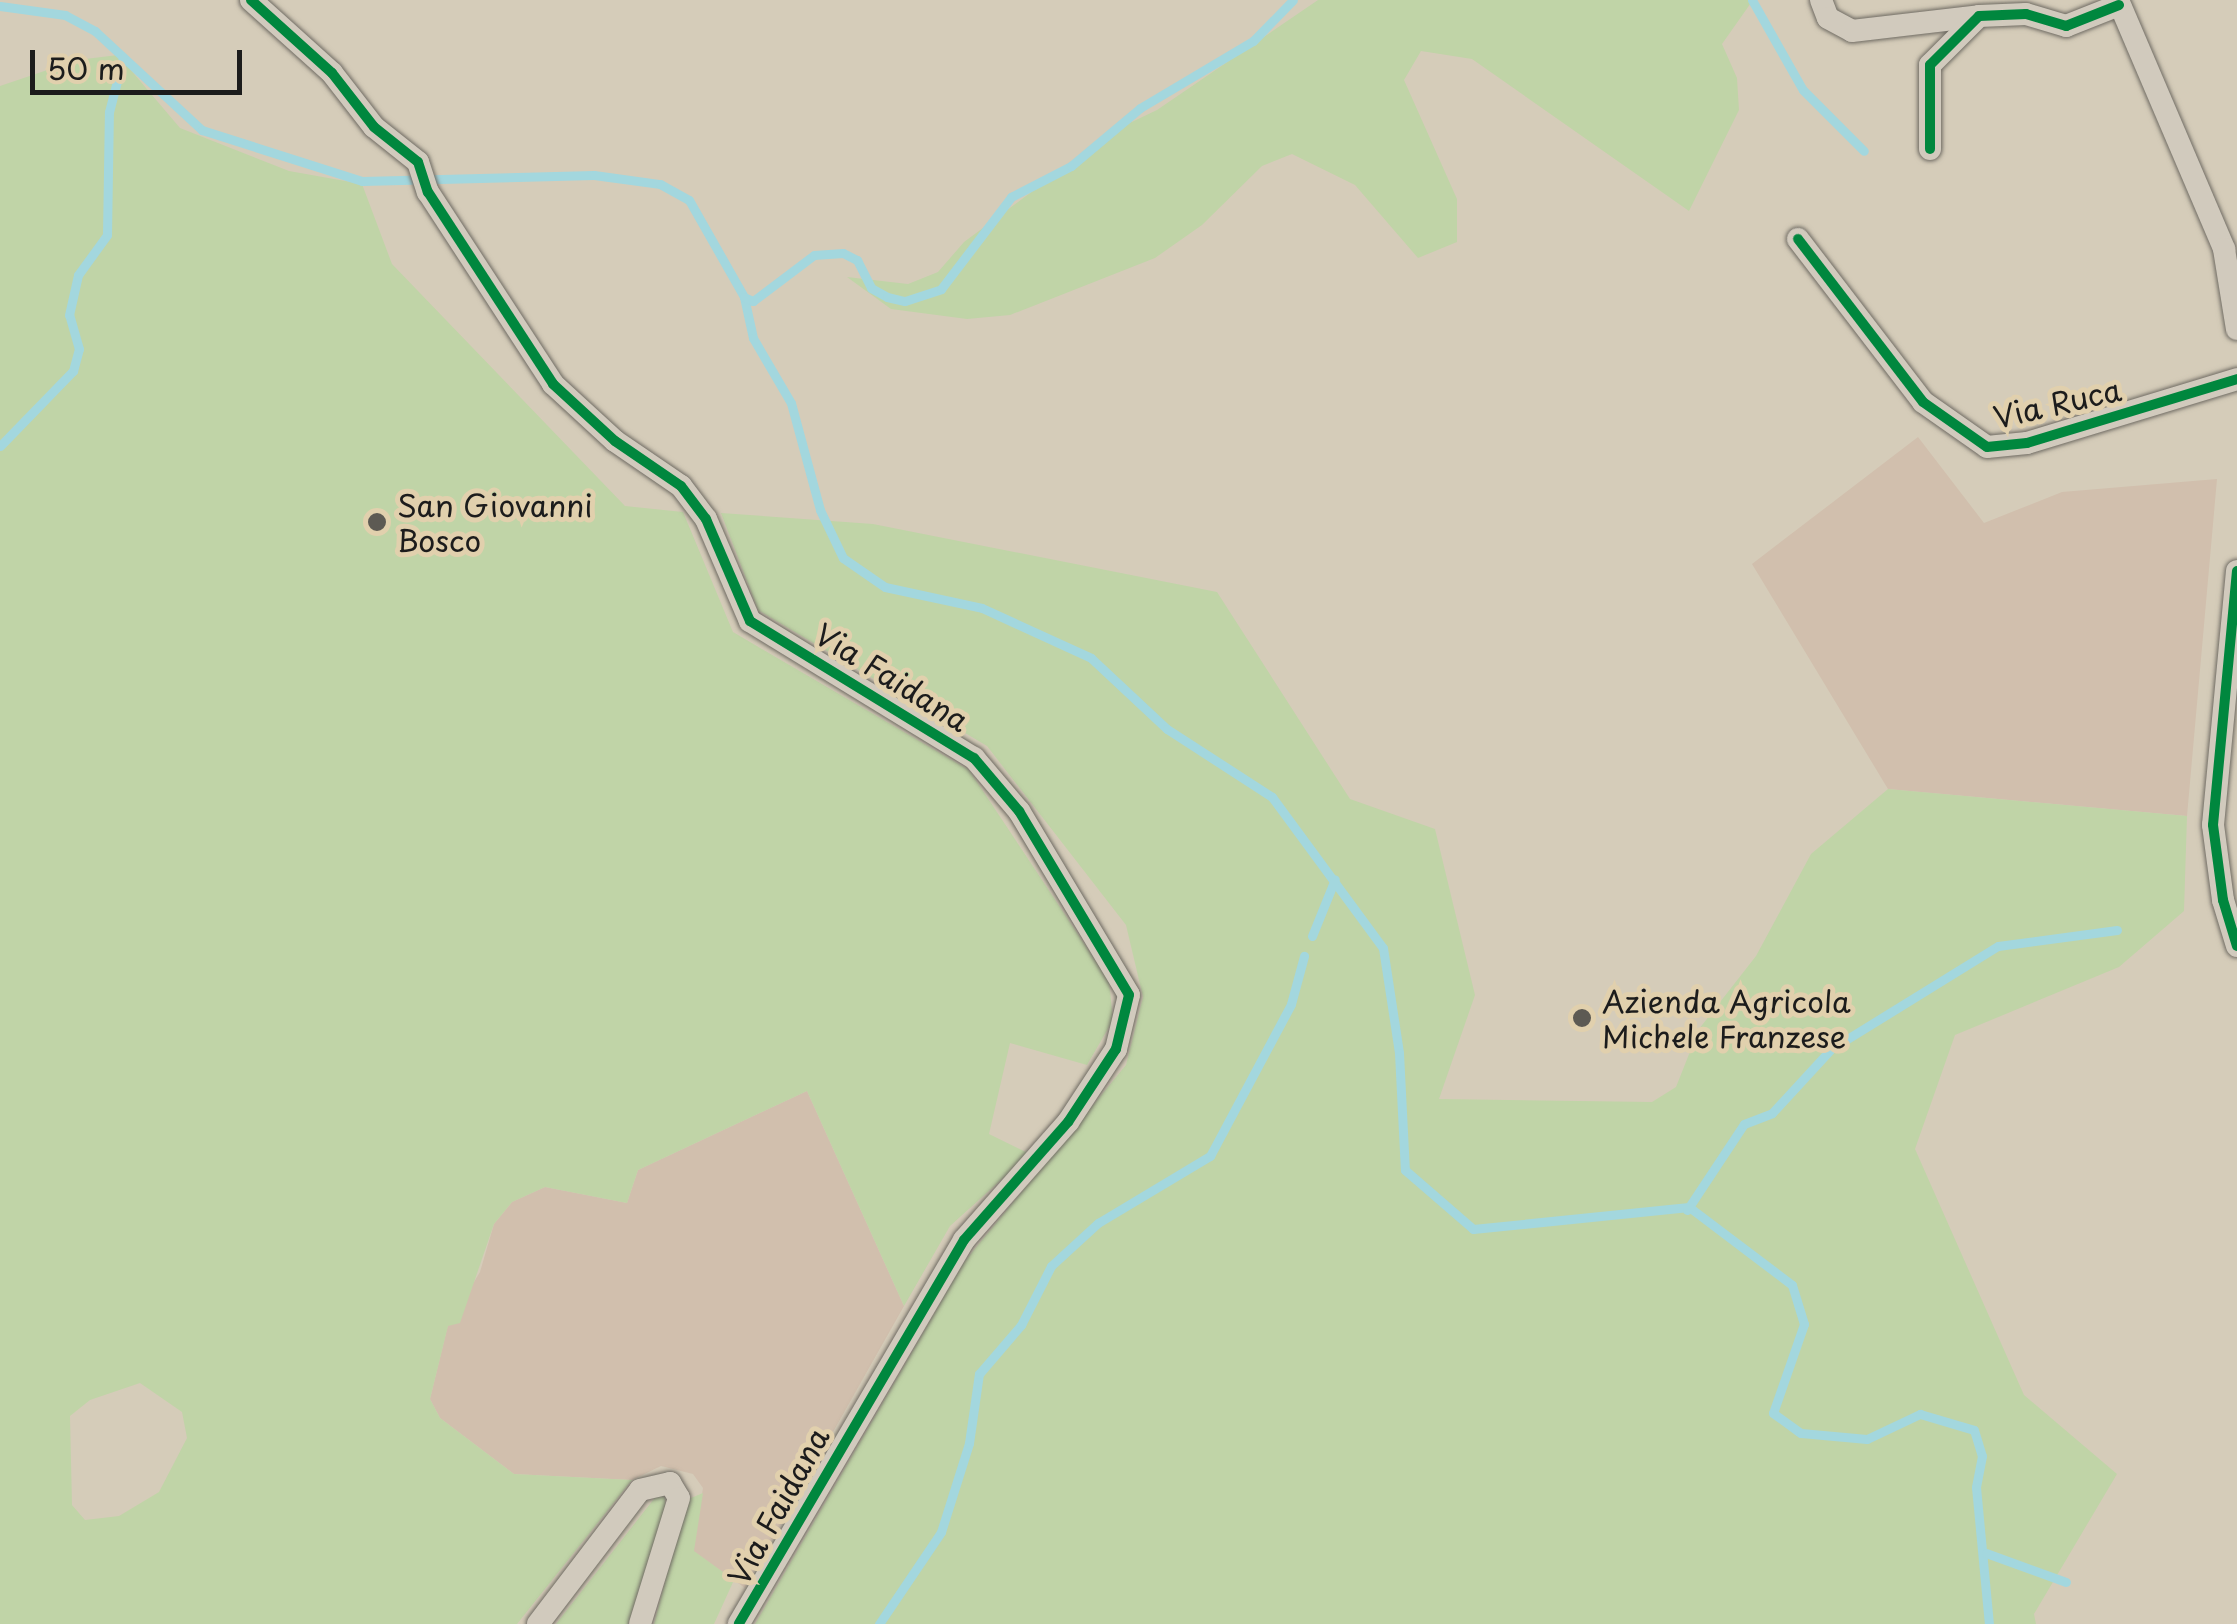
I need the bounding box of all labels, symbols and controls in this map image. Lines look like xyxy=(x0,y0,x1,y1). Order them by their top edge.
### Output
scale bar xyxy=(35,30,248,92)
text: 50 m xyxy=(47,45,125,90)
street label: Via Ruca xyxy=(1990,371,2124,435)
place label: San Giovanni Bosco xyxy=(397,487,592,558)
marker: San Giovanni Bosco xyxy=(366,511,388,533)
street label: Via Faidana xyxy=(809,616,975,738)
place label: Azienda Agricola Michele Franzese xyxy=(1602,983,1849,1054)
marker: Azienda Agricola Michele Franzese xyxy=(1571,1007,1593,1029)
street label: Via Faidana xyxy=(720,1421,836,1591)

